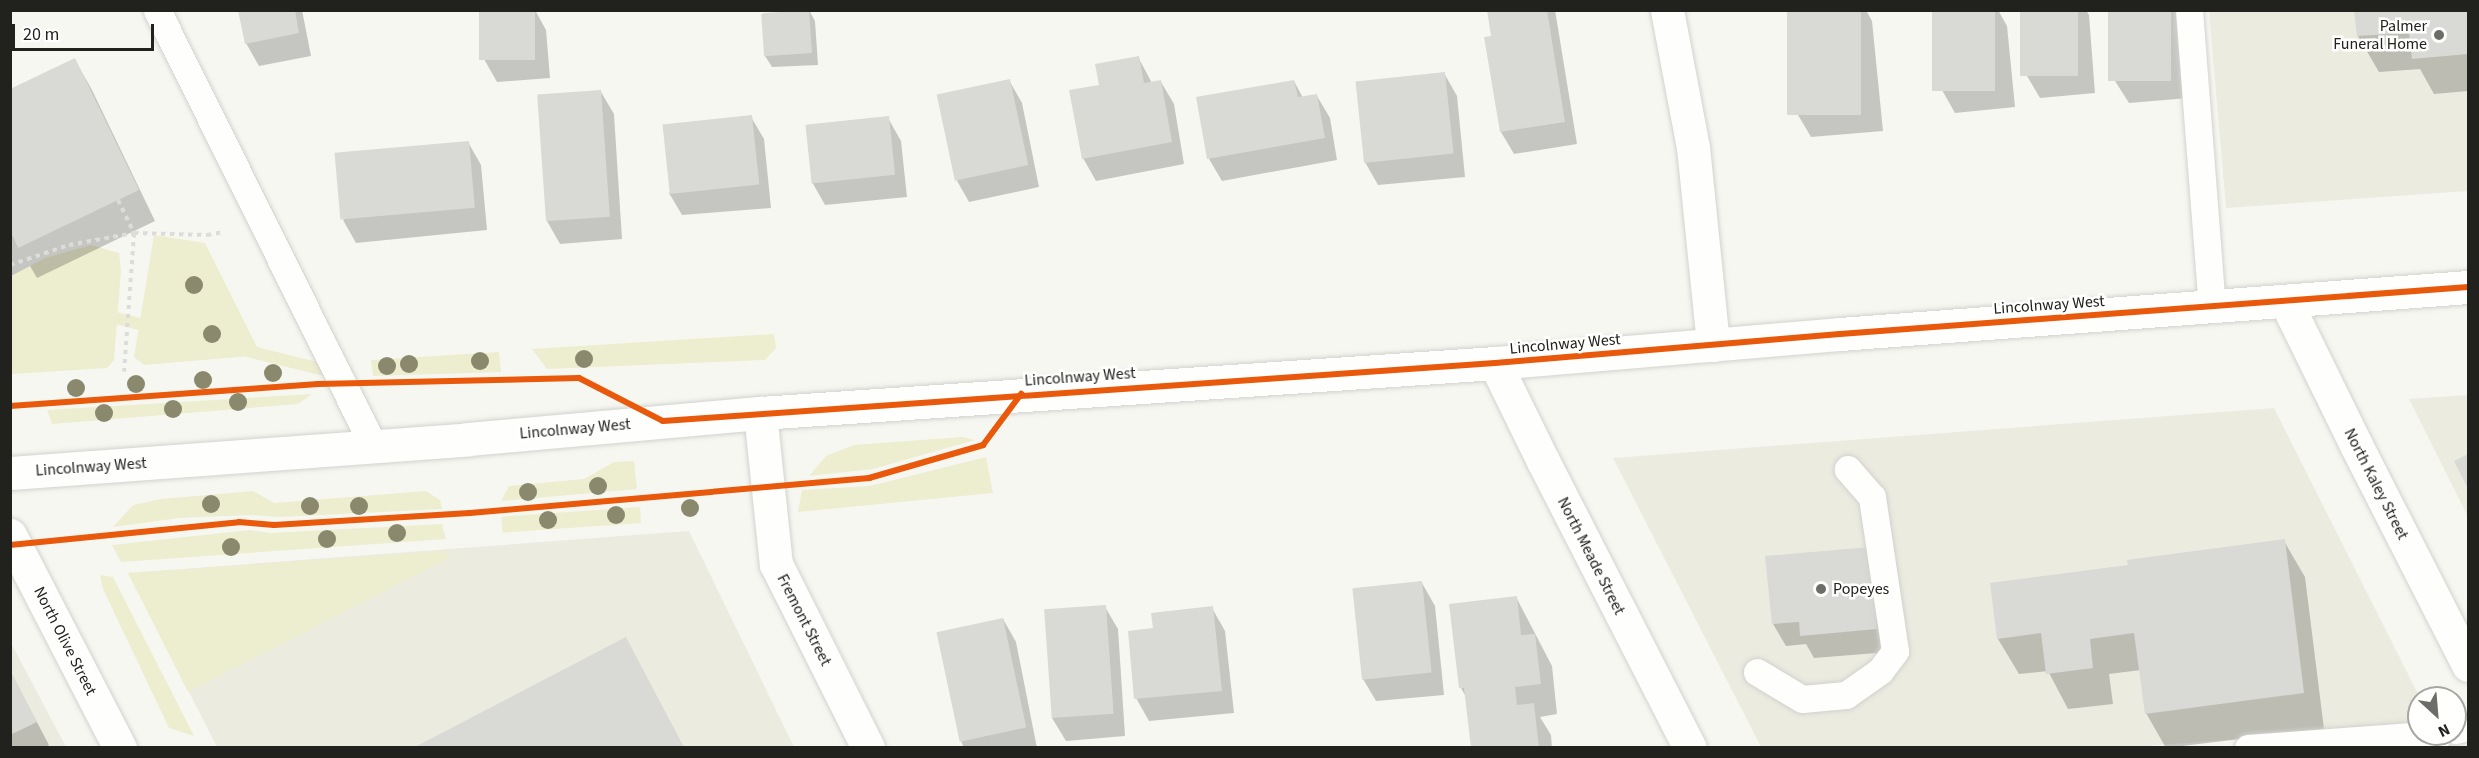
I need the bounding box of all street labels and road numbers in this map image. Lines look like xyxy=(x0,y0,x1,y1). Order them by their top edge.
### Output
street label: Lincolnway West xyxy=(1993,292,2105,318)
street label: Lincolnway West xyxy=(1509,330,1621,358)
street label: Lincolnway West xyxy=(1024,364,1136,390)
street label: Lincolnway West xyxy=(519,415,631,443)
street label: North Kaley Street xyxy=(2340,425,2412,543)
street label: Lincolnway West xyxy=(35,454,147,480)
street label: North Meade Street xyxy=(1553,494,1629,618)
street label: Fremont Street xyxy=(773,571,835,669)
street label: North Olive Street xyxy=(29,584,101,698)

